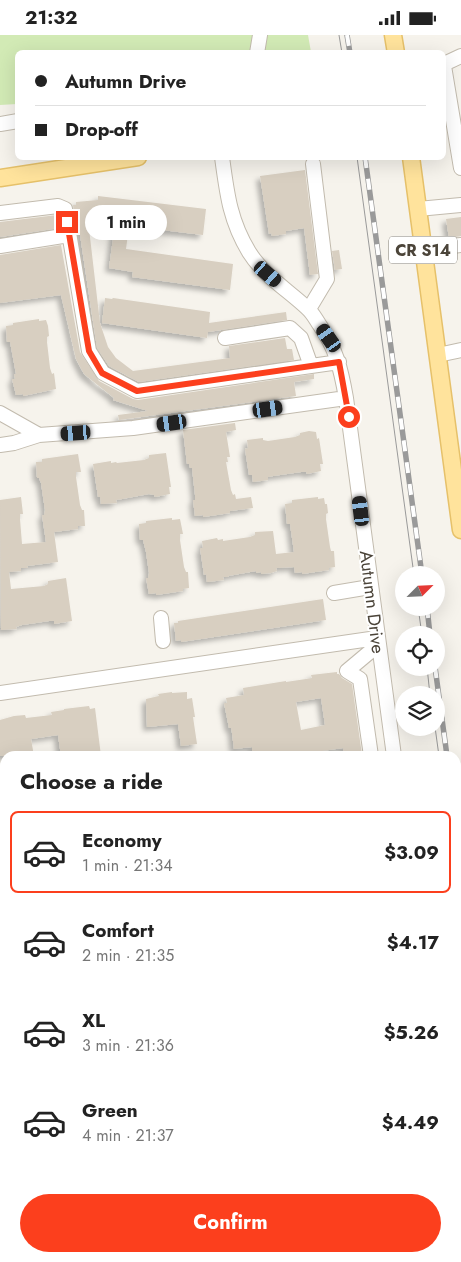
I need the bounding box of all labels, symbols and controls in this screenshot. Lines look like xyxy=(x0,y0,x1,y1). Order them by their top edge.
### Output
text: 21:32 xyxy=(25,4,78,31)
text: Autumn Drive xyxy=(65,68,186,95)
text: Drop-off xyxy=(65,116,138,143)
callout: 1 min xyxy=(84,205,167,239)
route end xyxy=(56,211,78,233)
text: 1 min xyxy=(106,211,146,234)
road number: CR S14 xyxy=(389,237,457,263)
car xyxy=(251,258,284,290)
car xyxy=(314,321,343,355)
car xyxy=(252,399,283,419)
route start xyxy=(338,406,360,428)
car xyxy=(156,413,187,433)
car xyxy=(60,424,91,442)
car xyxy=(351,495,370,527)
street label: Autumn Drive xyxy=(353,549,391,655)
north arrow xyxy=(395,566,445,616)
map controls xyxy=(395,566,445,736)
button: locate xyxy=(395,626,445,676)
button: layers xyxy=(395,686,445,736)
text: Choose a ride xyxy=(20,765,163,797)
text: Economy xyxy=(82,827,162,854)
icon: car xyxy=(22,830,67,875)
text: $3.09 xyxy=(384,839,439,866)
text: 1 min · 21:34 xyxy=(82,854,173,877)
text: Comfort xyxy=(82,917,154,944)
icon: car xyxy=(22,920,67,965)
text: $4.17 xyxy=(387,929,439,956)
text: 2 min · 21:35 xyxy=(82,944,174,967)
text: XL xyxy=(82,1007,105,1034)
icon: car xyxy=(22,1010,67,1055)
text: $5.26 xyxy=(384,1019,439,1046)
text: 3 min · 21:36 xyxy=(82,1034,174,1057)
text: Green xyxy=(82,1097,138,1124)
icon: car xyxy=(22,1100,67,1145)
text: $4.49 xyxy=(382,1109,439,1136)
text: 4 min · 21:37 xyxy=(82,1124,174,1147)
button: Confirm xyxy=(20,1194,441,1252)

